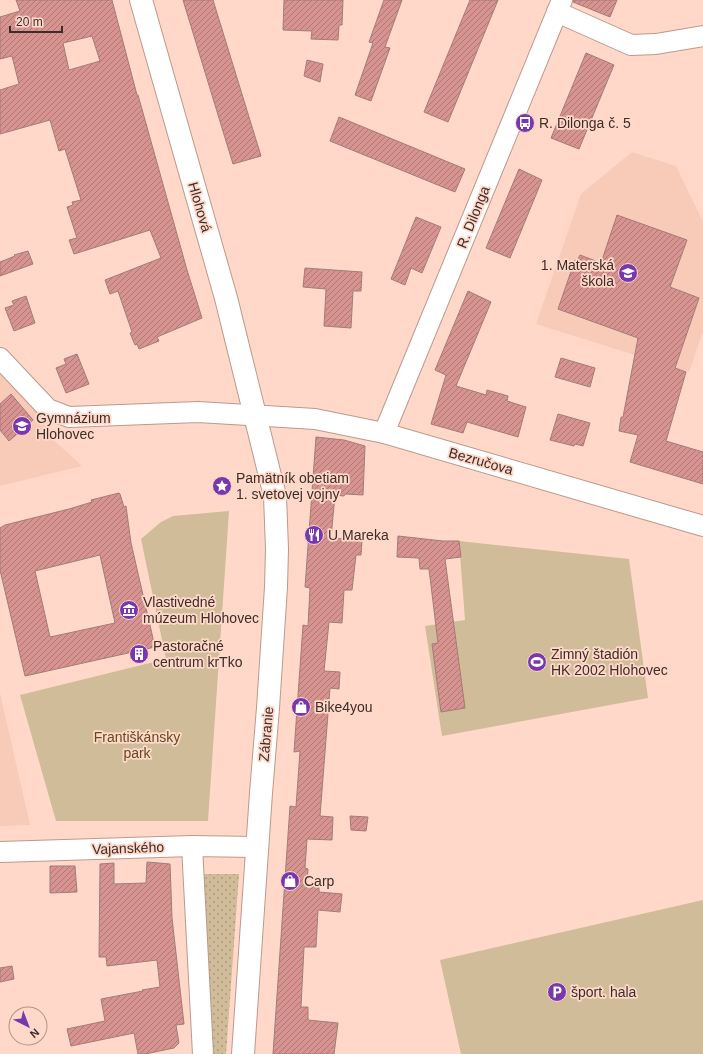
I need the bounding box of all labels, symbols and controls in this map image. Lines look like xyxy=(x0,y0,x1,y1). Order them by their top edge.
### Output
scale bar xyxy=(10,8,62,34)
text: 20 m xyxy=(16,15,43,29)
bus stop icon: R. Dilonga č. 5 xyxy=(514,112,536,134)
place label: R. Dilonga č. 5 xyxy=(539,115,631,131)
street label: Hlohová xyxy=(185,180,215,234)
street label: R. Dilonga xyxy=(453,184,493,250)
place label: 1. Materská škola xyxy=(541,257,614,289)
school or university icon: 1. Materská škola xyxy=(617,262,639,284)
place label: Gymnázium Hlohovec xyxy=(36,410,111,442)
school or university icon: Gymnázium Hlohovec xyxy=(11,415,33,437)
street label: Bezručova xyxy=(447,444,515,478)
place label: Pamätník obetiam 1. svetovej vojny xyxy=(236,470,349,502)
place icon: Pamätník obetiam 1. svetovej vojny xyxy=(211,475,233,497)
restaurant icon: U Mareka xyxy=(303,524,325,546)
place label: U Mareka xyxy=(328,527,389,543)
place label: Vlastivedné múzeum Hlohovec xyxy=(143,594,259,626)
museum icon: Vlastivedné múzeum Hlohovec xyxy=(118,599,140,621)
place label: Pastoračné centrum krTko xyxy=(153,638,243,670)
building icon: Pastoračné centrum krTko xyxy=(128,643,150,665)
place label: Zimný štadión HK 2002 Hlohovec xyxy=(551,646,668,678)
sports icon: Zimný štadión HK 2002 Hlohovec xyxy=(526,651,548,673)
shop icon: Bike4you xyxy=(290,696,312,718)
place label: Bike4you xyxy=(315,699,373,715)
street label: Zábranie xyxy=(256,706,276,762)
park label: Františkánsky park xyxy=(94,729,180,761)
street label: Vajanského xyxy=(92,839,165,857)
shop icon: Carp xyxy=(279,870,301,892)
place label: Carp xyxy=(304,873,335,889)
parking icon: šport. hala xyxy=(546,981,568,1003)
place label: šport. hala xyxy=(571,984,637,1000)
north arrow xyxy=(8,1006,48,1046)
text: N xyxy=(28,1026,42,1041)

